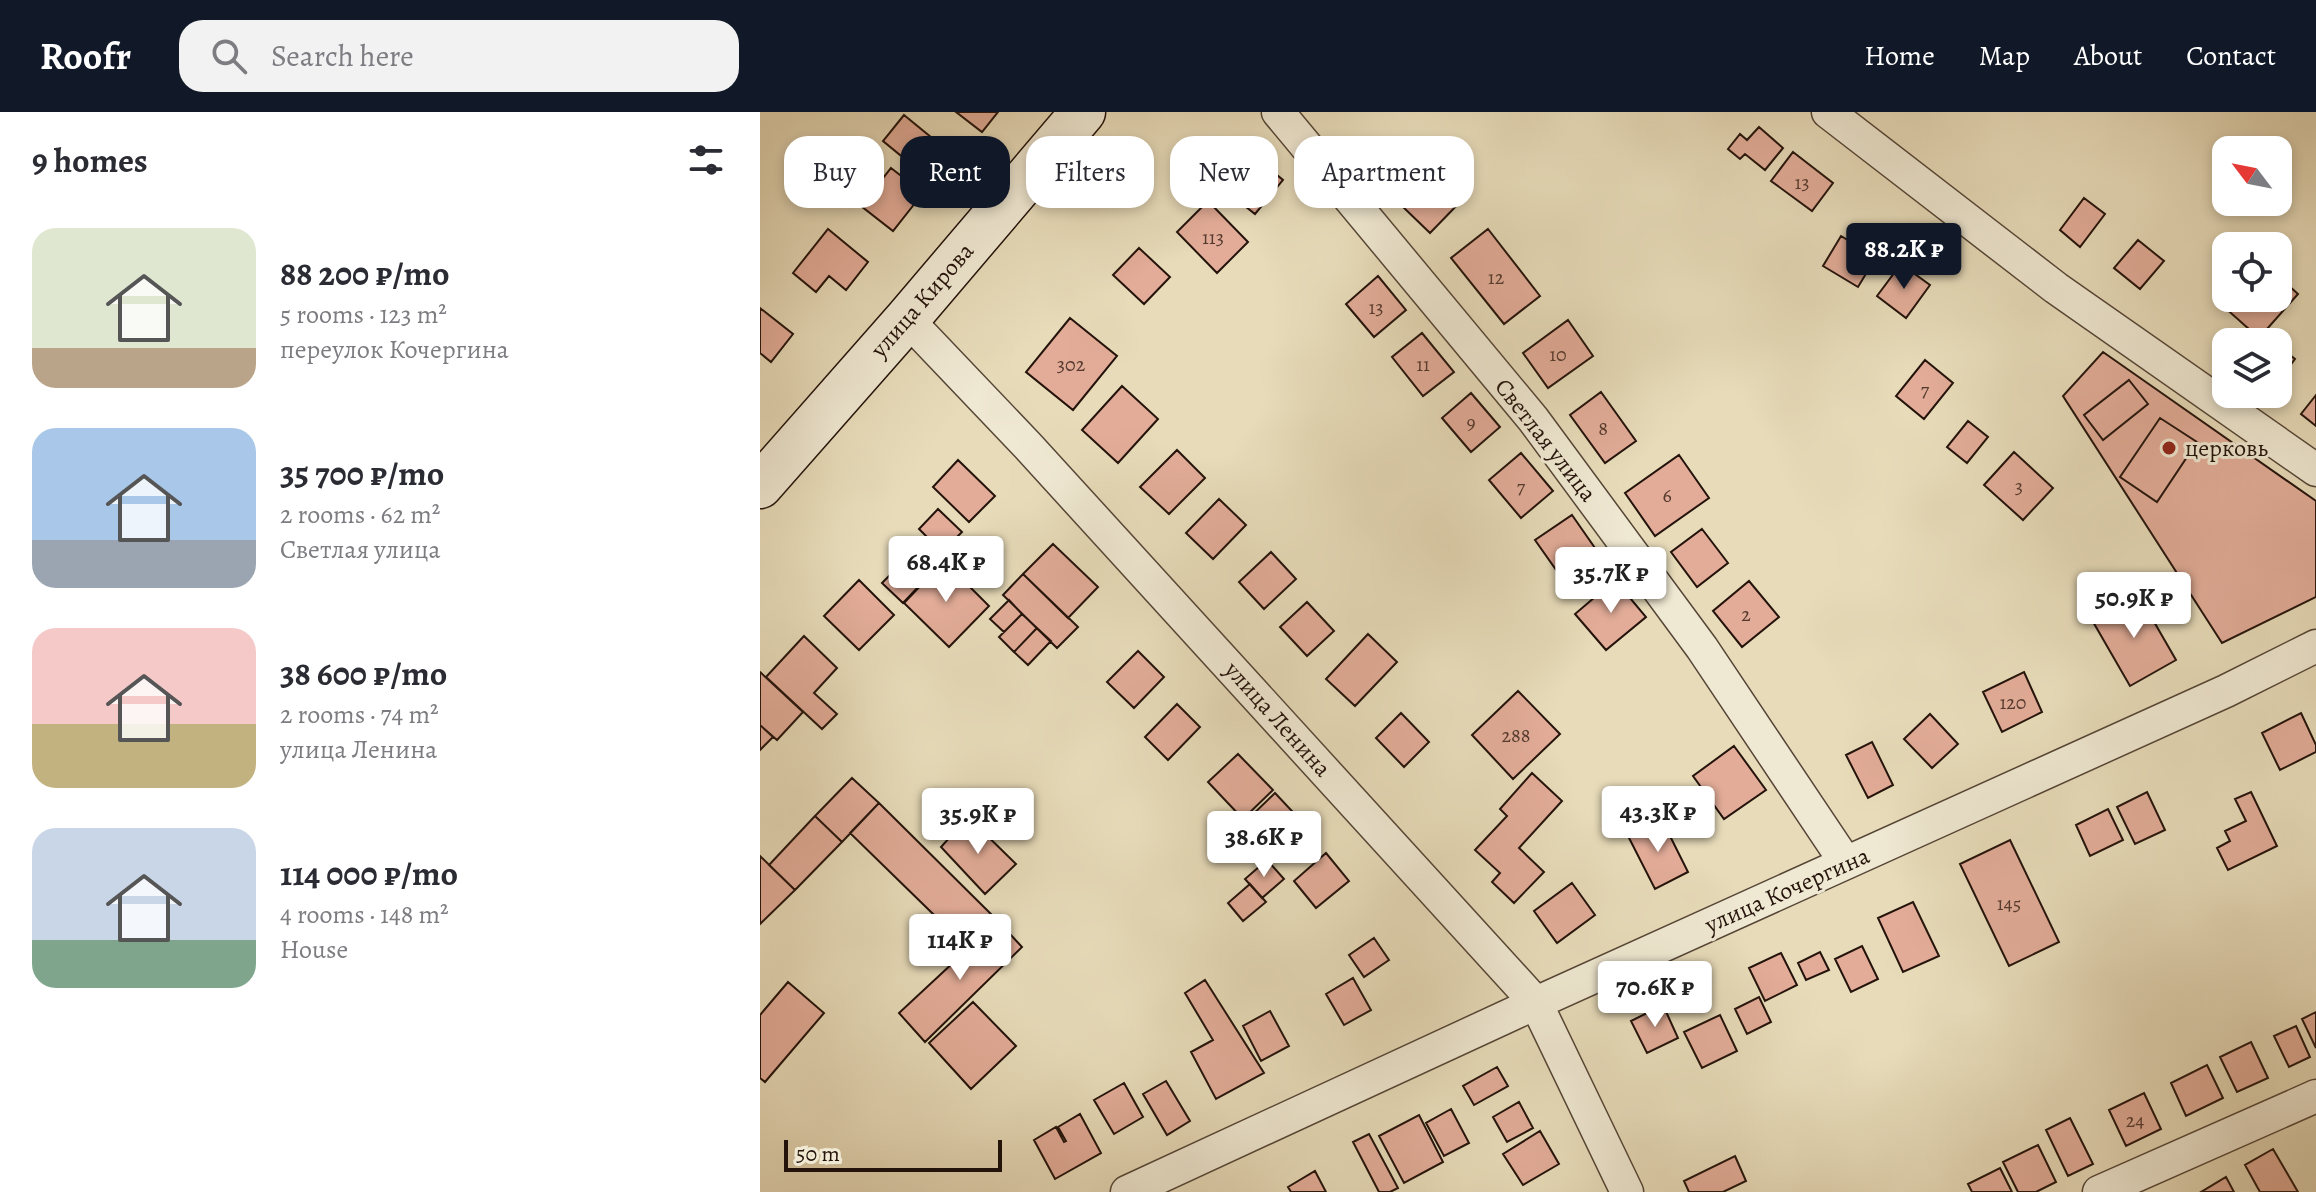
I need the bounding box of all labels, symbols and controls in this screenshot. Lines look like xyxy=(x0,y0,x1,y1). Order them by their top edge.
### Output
search box xyxy=(179,20,739,92)
text: Roofr xyxy=(40,30,131,82)
icon: search xyxy=(207,34,251,78)
text: Search here xyxy=(271,36,414,76)
text: Home xyxy=(1864,37,1935,75)
text: Map xyxy=(1979,37,2030,75)
text: About xyxy=(2074,37,2142,75)
text: Contact xyxy=(2186,37,2276,75)
chip: Buy xyxy=(784,136,884,208)
chip: Rent xyxy=(900,136,1010,208)
chip: Filters xyxy=(1026,136,1154,208)
chip: New xyxy=(1170,136,1278,208)
chip: Apartment xyxy=(1294,136,1474,208)
north arrow xyxy=(2212,136,2292,216)
map controls xyxy=(2212,136,2292,408)
text: 9 homes xyxy=(32,137,148,184)
icon: filters xyxy=(684,138,728,182)
house number: 13 xyxy=(1794,169,1810,196)
pin: 88.2K ₽ xyxy=(1830,223,1978,291)
house number: 113 xyxy=(1202,224,1224,251)
text: 88.2K ₽ xyxy=(1864,231,1944,266)
button: locate xyxy=(2212,232,2292,312)
street label: улица Кирова xyxy=(862,236,981,365)
text: 88 200 ₽/mo xyxy=(280,250,450,297)
icon: home xyxy=(96,260,192,356)
house number: 12 xyxy=(1488,264,1505,291)
house number: 13 xyxy=(1368,294,1384,321)
text: 5 rooms · 123 m² xyxy=(280,297,447,332)
button: layers xyxy=(2212,328,2292,408)
text: переулок Кочергина xyxy=(280,332,509,367)
house number: 10 xyxy=(1549,341,1567,368)
house number: 302 xyxy=(1057,351,1086,378)
house number: 11 xyxy=(1416,351,1430,378)
street label: Светлая улица xyxy=(1488,372,1604,508)
house number: 7 xyxy=(1921,376,1930,403)
house number: 9 xyxy=(1466,409,1476,436)
house number: 8 xyxy=(1598,415,1608,442)
place label: церковь xyxy=(2185,432,2268,464)
marker: церковь xyxy=(2160,439,2178,457)
text: 35 700 ₽/mo xyxy=(280,450,444,497)
icon: home xyxy=(96,460,192,556)
house number: 7 xyxy=(1517,473,1526,500)
house number: 3 xyxy=(2015,473,2023,500)
house number: 6 xyxy=(1662,482,1672,509)
text: 2 rooms · 62 m² xyxy=(280,497,440,532)
text: Светлая улица xyxy=(280,532,441,567)
pin: 68.4K ₽ xyxy=(872,536,1020,604)
text: 68.4K ₽ xyxy=(907,544,985,579)
pin: 35.7K ₽ xyxy=(1537,547,1685,615)
text: 35.7K ₽ xyxy=(1573,555,1649,590)
pin: 50.9K ₽ xyxy=(2060,572,2208,640)
text: 50.9K ₽ xyxy=(2095,580,2173,615)
house number: 2 xyxy=(1741,601,1751,628)
text: 38 600 ₽/mo xyxy=(280,650,447,697)
street label: улица Ленина xyxy=(1217,654,1338,784)
icon: home xyxy=(96,660,192,756)
house number: 120 xyxy=(2000,689,2027,716)
text: 2 rooms · 74 m² xyxy=(280,697,439,732)
house number: 288 xyxy=(1502,722,1530,749)
text: улица Ленина xyxy=(280,732,437,767)
pin: 43.3K ₽ xyxy=(1584,786,1732,854)
pin: 35.9K ₽ xyxy=(904,788,1052,856)
text: 43.3K ₽ xyxy=(1620,794,1696,829)
text: 35.9K ₽ xyxy=(940,796,1016,831)
pin: 38.6K ₽ xyxy=(1190,811,1338,879)
text: 38.6K ₽ xyxy=(1225,819,1303,854)
street label: улица Кочергина xyxy=(1699,839,1874,941)
text: 114 000 ₽/mo xyxy=(280,850,458,897)
icon: home xyxy=(96,860,192,956)
house number: 145 xyxy=(1997,890,2021,917)
text: 4 rooms · 148 m² xyxy=(280,897,449,932)
pin: 114K ₽ xyxy=(895,914,1025,982)
text: 114K ₽ xyxy=(927,922,993,957)
text: House xyxy=(280,932,348,967)
pin: 70.6K ₽ xyxy=(1581,961,1729,1029)
text: 70.6K ₽ xyxy=(1616,969,1694,1004)
house number: 24 xyxy=(2126,1107,2144,1134)
scale bar xyxy=(784,1136,1002,1172)
text: 50 m xyxy=(796,1139,840,1169)

